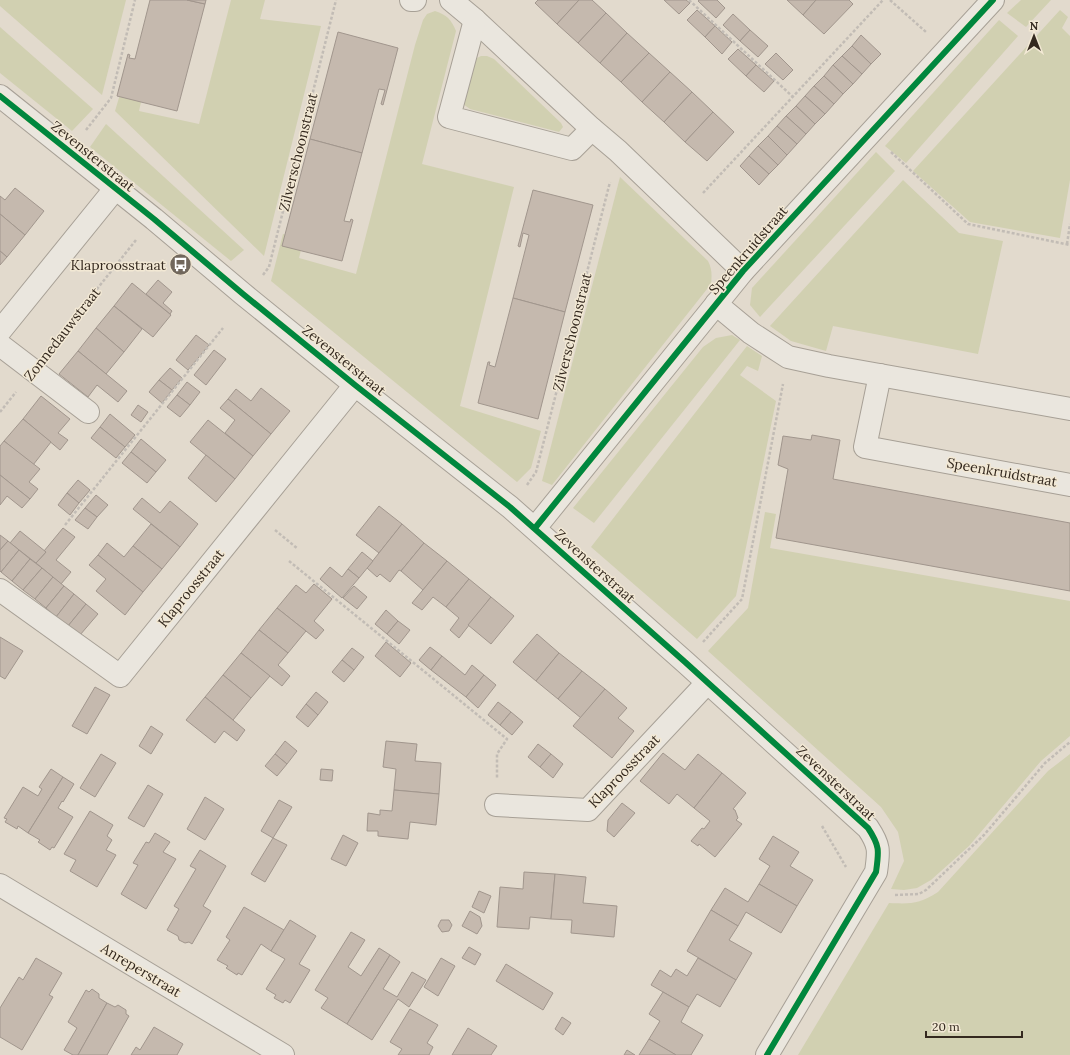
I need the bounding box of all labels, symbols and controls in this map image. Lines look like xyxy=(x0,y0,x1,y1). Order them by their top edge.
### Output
north arrow xyxy=(1014,16,1054,56)
text: N xyxy=(1030,19,1039,33)
street label: Zilverschoonstraat xyxy=(275,90,322,213)
street label: Zevensterstraat xyxy=(48,117,139,196)
street label: Speenkruidstraat xyxy=(705,202,792,298)
bus stop icon: Klaproosstraat xyxy=(168,252,194,278)
place label: Klaproosstraat xyxy=(71,256,167,274)
street label: Zilverschoonstraat xyxy=(549,270,596,393)
street label: Zonnedauwstraat xyxy=(20,283,105,384)
street label: Zevensterstraat xyxy=(299,321,390,400)
street label: Speenkruidstraat xyxy=(945,453,1059,491)
street label: Zevensterstraat xyxy=(551,525,639,607)
street label: Klaproosstraat xyxy=(154,545,228,631)
street label: Klaproosstraat xyxy=(584,730,664,812)
street label: Zevensterstraat xyxy=(792,742,880,825)
street label: Anreperstraat xyxy=(97,938,185,1001)
scale bar xyxy=(926,1013,1022,1039)
text: 20 m xyxy=(932,1019,960,1034)

